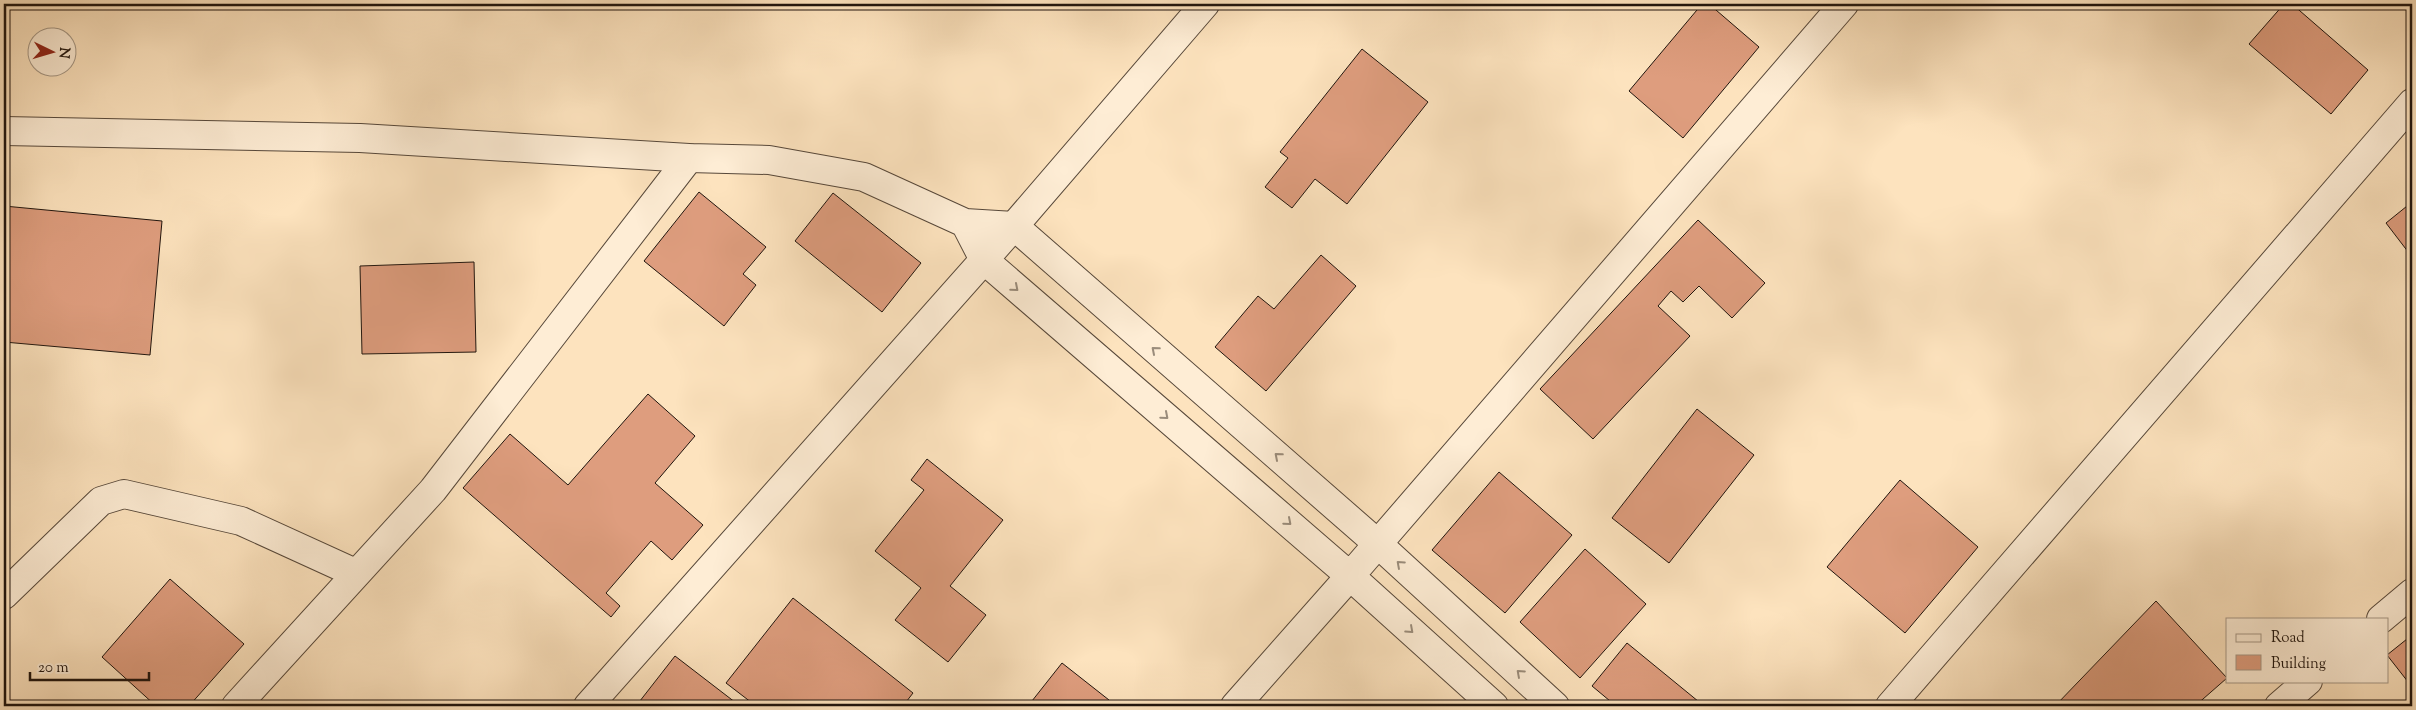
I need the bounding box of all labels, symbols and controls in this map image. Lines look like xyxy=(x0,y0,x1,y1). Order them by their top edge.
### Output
north arrow xyxy=(28,28,78,78)
text: N xyxy=(53,47,73,59)
one-way arrow xyxy=(1009,282,1018,290)
one-way arrow xyxy=(1152,346,1161,355)
one-way arrow xyxy=(1159,411,1168,420)
one-way arrow xyxy=(1274,453,1283,462)
one-way arrow xyxy=(1282,517,1291,526)
one-way arrow xyxy=(1396,561,1405,570)
legend xyxy=(2226,618,2388,682)
one-way arrow xyxy=(1404,624,1413,633)
text: Road xyxy=(2271,628,2305,649)
scale bar xyxy=(30,650,149,682)
text: Building xyxy=(2271,654,2326,675)
text: 20 m xyxy=(38,658,69,679)
one-way arrow xyxy=(1516,670,1525,679)

